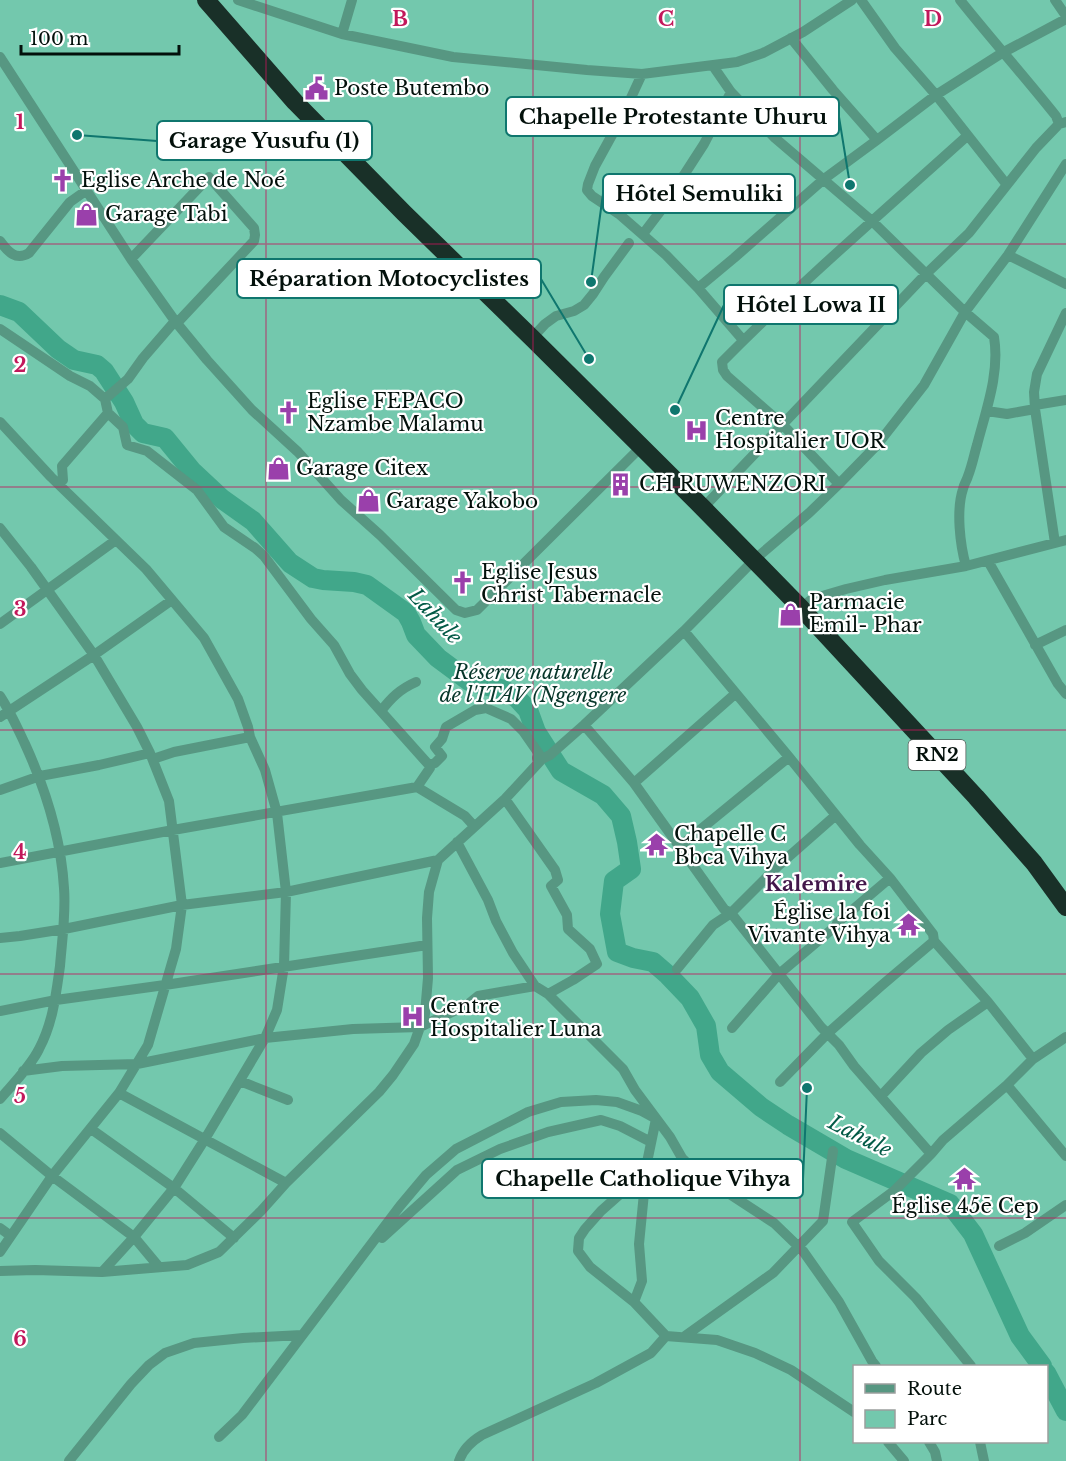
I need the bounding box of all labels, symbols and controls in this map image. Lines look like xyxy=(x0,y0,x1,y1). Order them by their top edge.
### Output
text: B xyxy=(392,7,408,31)
text: C xyxy=(658,7,674,31)
text: D xyxy=(924,7,942,31)
scale bar xyxy=(21,18,178,56)
text: 100 m xyxy=(30,28,88,50)
public building icon: Poste Butembo xyxy=(303,75,329,101)
place label: Poste Butembo xyxy=(334,76,489,100)
callout: Chapelle Protestante Uhuru xyxy=(506,97,839,136)
text: Chapelle Protestante Uhuru xyxy=(519,104,827,130)
text: 1 xyxy=(16,110,25,134)
callout: Garage Yusufu (1) xyxy=(157,121,372,160)
text: Garage Yusufu (1) xyxy=(169,128,359,154)
church icon: Eglise Arche de Noé xyxy=(50,167,76,193)
place label: Eglise Arche de Noé xyxy=(81,168,285,192)
callout: Hôtel Semuliki xyxy=(603,174,795,213)
text: Hôtel Semuliki xyxy=(615,181,783,207)
shop icon: Garage Tabi xyxy=(74,201,100,227)
place label: Garage Tabi xyxy=(105,202,228,226)
callout: Réparation Motocyclistes xyxy=(237,259,541,298)
text: Réparation Motocyclistes xyxy=(249,266,529,292)
callout: Hôtel Lowa II xyxy=(724,285,898,324)
text: Hôtel Lowa II xyxy=(736,292,886,318)
text: 2 xyxy=(13,353,27,377)
place label: Eglise FEPACO Nzambe Malamu xyxy=(307,389,484,436)
church icon: Eglise FEPACO Nzambe Malamu xyxy=(276,400,302,426)
place label: Centre Hospitalier UOR xyxy=(715,406,886,453)
hospital icon: Centre Hospitalier UOR xyxy=(684,417,710,443)
shop icon: Garage Citex xyxy=(265,455,291,481)
place label: Garage Citex xyxy=(296,456,428,480)
building icon: CH RUWENZORI xyxy=(608,471,634,497)
place label: CH RUWENZORI xyxy=(639,472,826,496)
shop icon: Garage Yakobo xyxy=(355,488,381,514)
place label: Garage Yakobo xyxy=(386,489,538,513)
place label: Eglise Jesus Christ Tabernacle xyxy=(481,560,662,607)
church icon: Eglise Jesus Christ Tabernacle xyxy=(450,570,476,596)
water label: Lahule xyxy=(402,582,468,650)
place label: Parmacie Emil- Phar xyxy=(809,590,922,637)
text: 3 xyxy=(14,597,26,621)
shop icon: Parmacie Emil- Phar xyxy=(778,601,804,627)
park label: Réserve naturelle de l'ITAV (Ngengere xyxy=(440,660,626,707)
road number: RN2 xyxy=(908,740,966,770)
place label: Chapelle C Bbca Vihya xyxy=(674,822,789,869)
temple icon: Chapelle C Bbca Vihya xyxy=(643,832,669,858)
text: 4 xyxy=(13,840,27,864)
district label: Kalemire xyxy=(765,871,867,897)
place label: Église la foi Vivante Vihya xyxy=(747,899,891,947)
temple icon: Église la foi Vivante Vihya xyxy=(895,911,921,937)
place label: Centre Hospitalier Luna xyxy=(430,994,602,1041)
hospital icon: Centre Hospitalier Luna xyxy=(399,1004,425,1030)
text: 5 xyxy=(14,1084,26,1108)
water label: Lahule xyxy=(823,1109,896,1163)
callout: Chapelle Catholique Vihya xyxy=(482,1159,803,1198)
text: Chapelle Catholique Vihya xyxy=(495,1166,791,1192)
temple icon: Église 45ē Cep xyxy=(952,1166,978,1192)
place label: Église 45ē Cep xyxy=(891,1193,1039,1218)
text: 6 xyxy=(13,1327,27,1351)
legend xyxy=(853,1365,1048,1443)
text: Route xyxy=(907,1378,962,1400)
text: Parc xyxy=(907,1408,948,1430)

